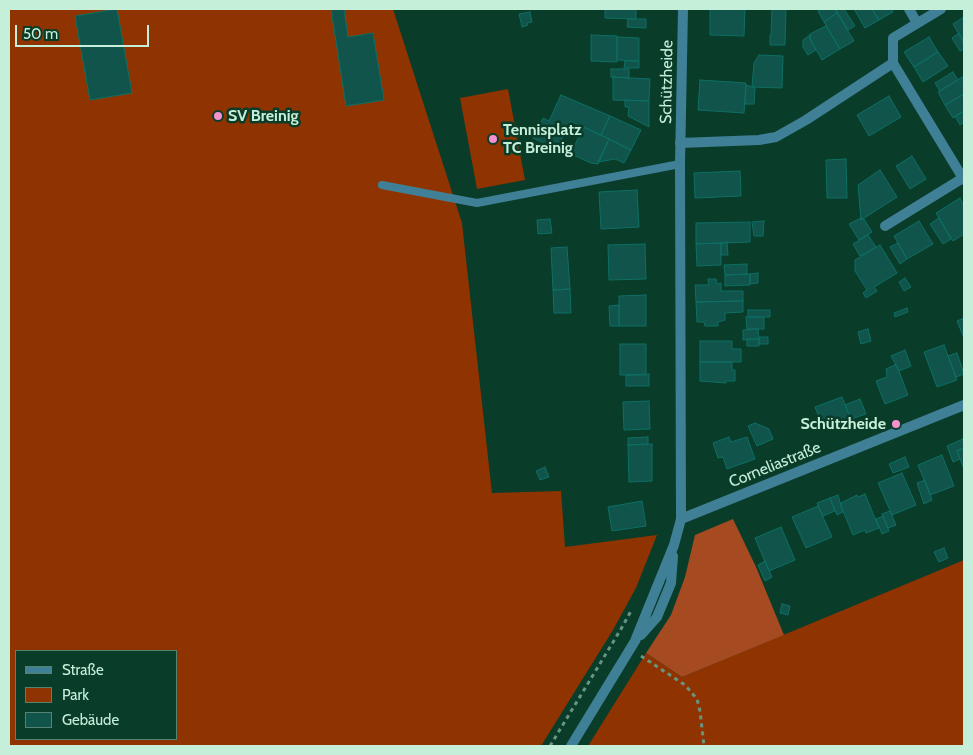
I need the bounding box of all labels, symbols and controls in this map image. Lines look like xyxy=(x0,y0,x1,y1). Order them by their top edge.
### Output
scale bar xyxy=(18,15,151,47)
text: 50 m xyxy=(23,25,58,43)
street label: Schützheide xyxy=(657,40,677,124)
place label: SV Breinig xyxy=(228,106,299,126)
marker: SV Breinig xyxy=(212,110,224,122)
place label: Tennisplatz TC Breinig xyxy=(503,120,581,158)
marker: Tennisplatz TC Breinig xyxy=(487,133,499,145)
place label: Schützheide xyxy=(801,414,886,434)
marker: Schützheide xyxy=(890,418,902,430)
street label: Corneliastraße xyxy=(726,438,824,492)
legend xyxy=(15,650,178,740)
text: Straße xyxy=(62,661,104,679)
text: Park xyxy=(62,686,89,704)
text: Gebäude xyxy=(62,711,119,729)

